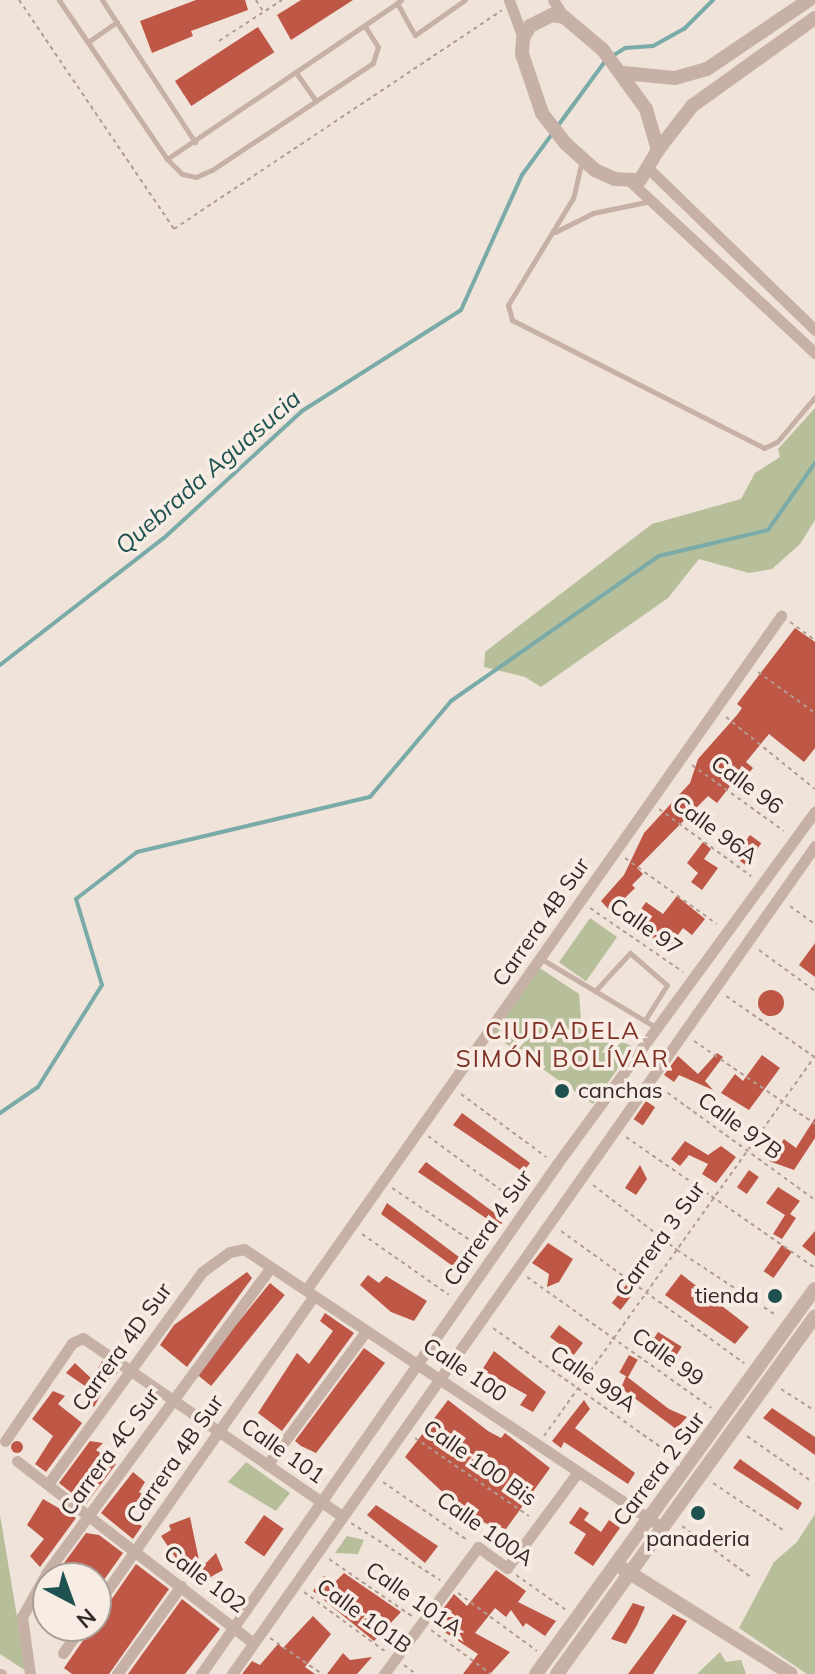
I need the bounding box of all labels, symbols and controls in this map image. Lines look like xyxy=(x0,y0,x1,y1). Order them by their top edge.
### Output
water label: Quebrada Aguasucia xyxy=(110,384,306,560)
street label: Calle 96 xyxy=(706,750,788,820)
street label: Calle 96A xyxy=(667,790,763,870)
street label: Carrera 4B Sur xyxy=(487,853,595,991)
street label: Calle 97 xyxy=(605,893,687,961)
district label: CIUDADELA SIMÓN BOLÍVAR xyxy=(456,1017,670,1073)
place label: canchas xyxy=(578,1078,663,1104)
marker: canchas xyxy=(553,1082,571,1100)
street label: Calle 97B xyxy=(693,1087,787,1165)
street label: Carrera 4 Sur xyxy=(438,1165,538,1291)
street label: Carrera 3 Sur xyxy=(609,1176,711,1302)
street label: Carrera 4D Sur xyxy=(67,1278,177,1416)
place label: tienda xyxy=(695,1283,759,1309)
marker: tienda xyxy=(766,1287,784,1305)
street label: Calle 99 xyxy=(627,1322,709,1392)
street label: Calle 100 xyxy=(418,1332,512,1408)
street label: Calle 99A xyxy=(545,1340,641,1418)
street label: Carrera 4C Sur xyxy=(55,1383,165,1521)
street label: Carrera 4B Sur xyxy=(121,1390,229,1528)
street label: Carrera 2 Sur xyxy=(608,1407,710,1531)
street label: Calle 101 xyxy=(236,1413,330,1489)
street label: Calle 100 Bis xyxy=(418,1414,542,1512)
street label: Calle 100A xyxy=(432,1486,538,1572)
marker: panaderia xyxy=(689,1504,707,1522)
place label: panaderia xyxy=(646,1526,750,1552)
street label: Calle 102 xyxy=(159,1540,251,1618)
street label: Calle 101A xyxy=(361,1556,467,1642)
north arrow xyxy=(32,1562,112,1642)
street label: Calle 101B xyxy=(311,1573,417,1659)
text: N xyxy=(71,1603,102,1635)

